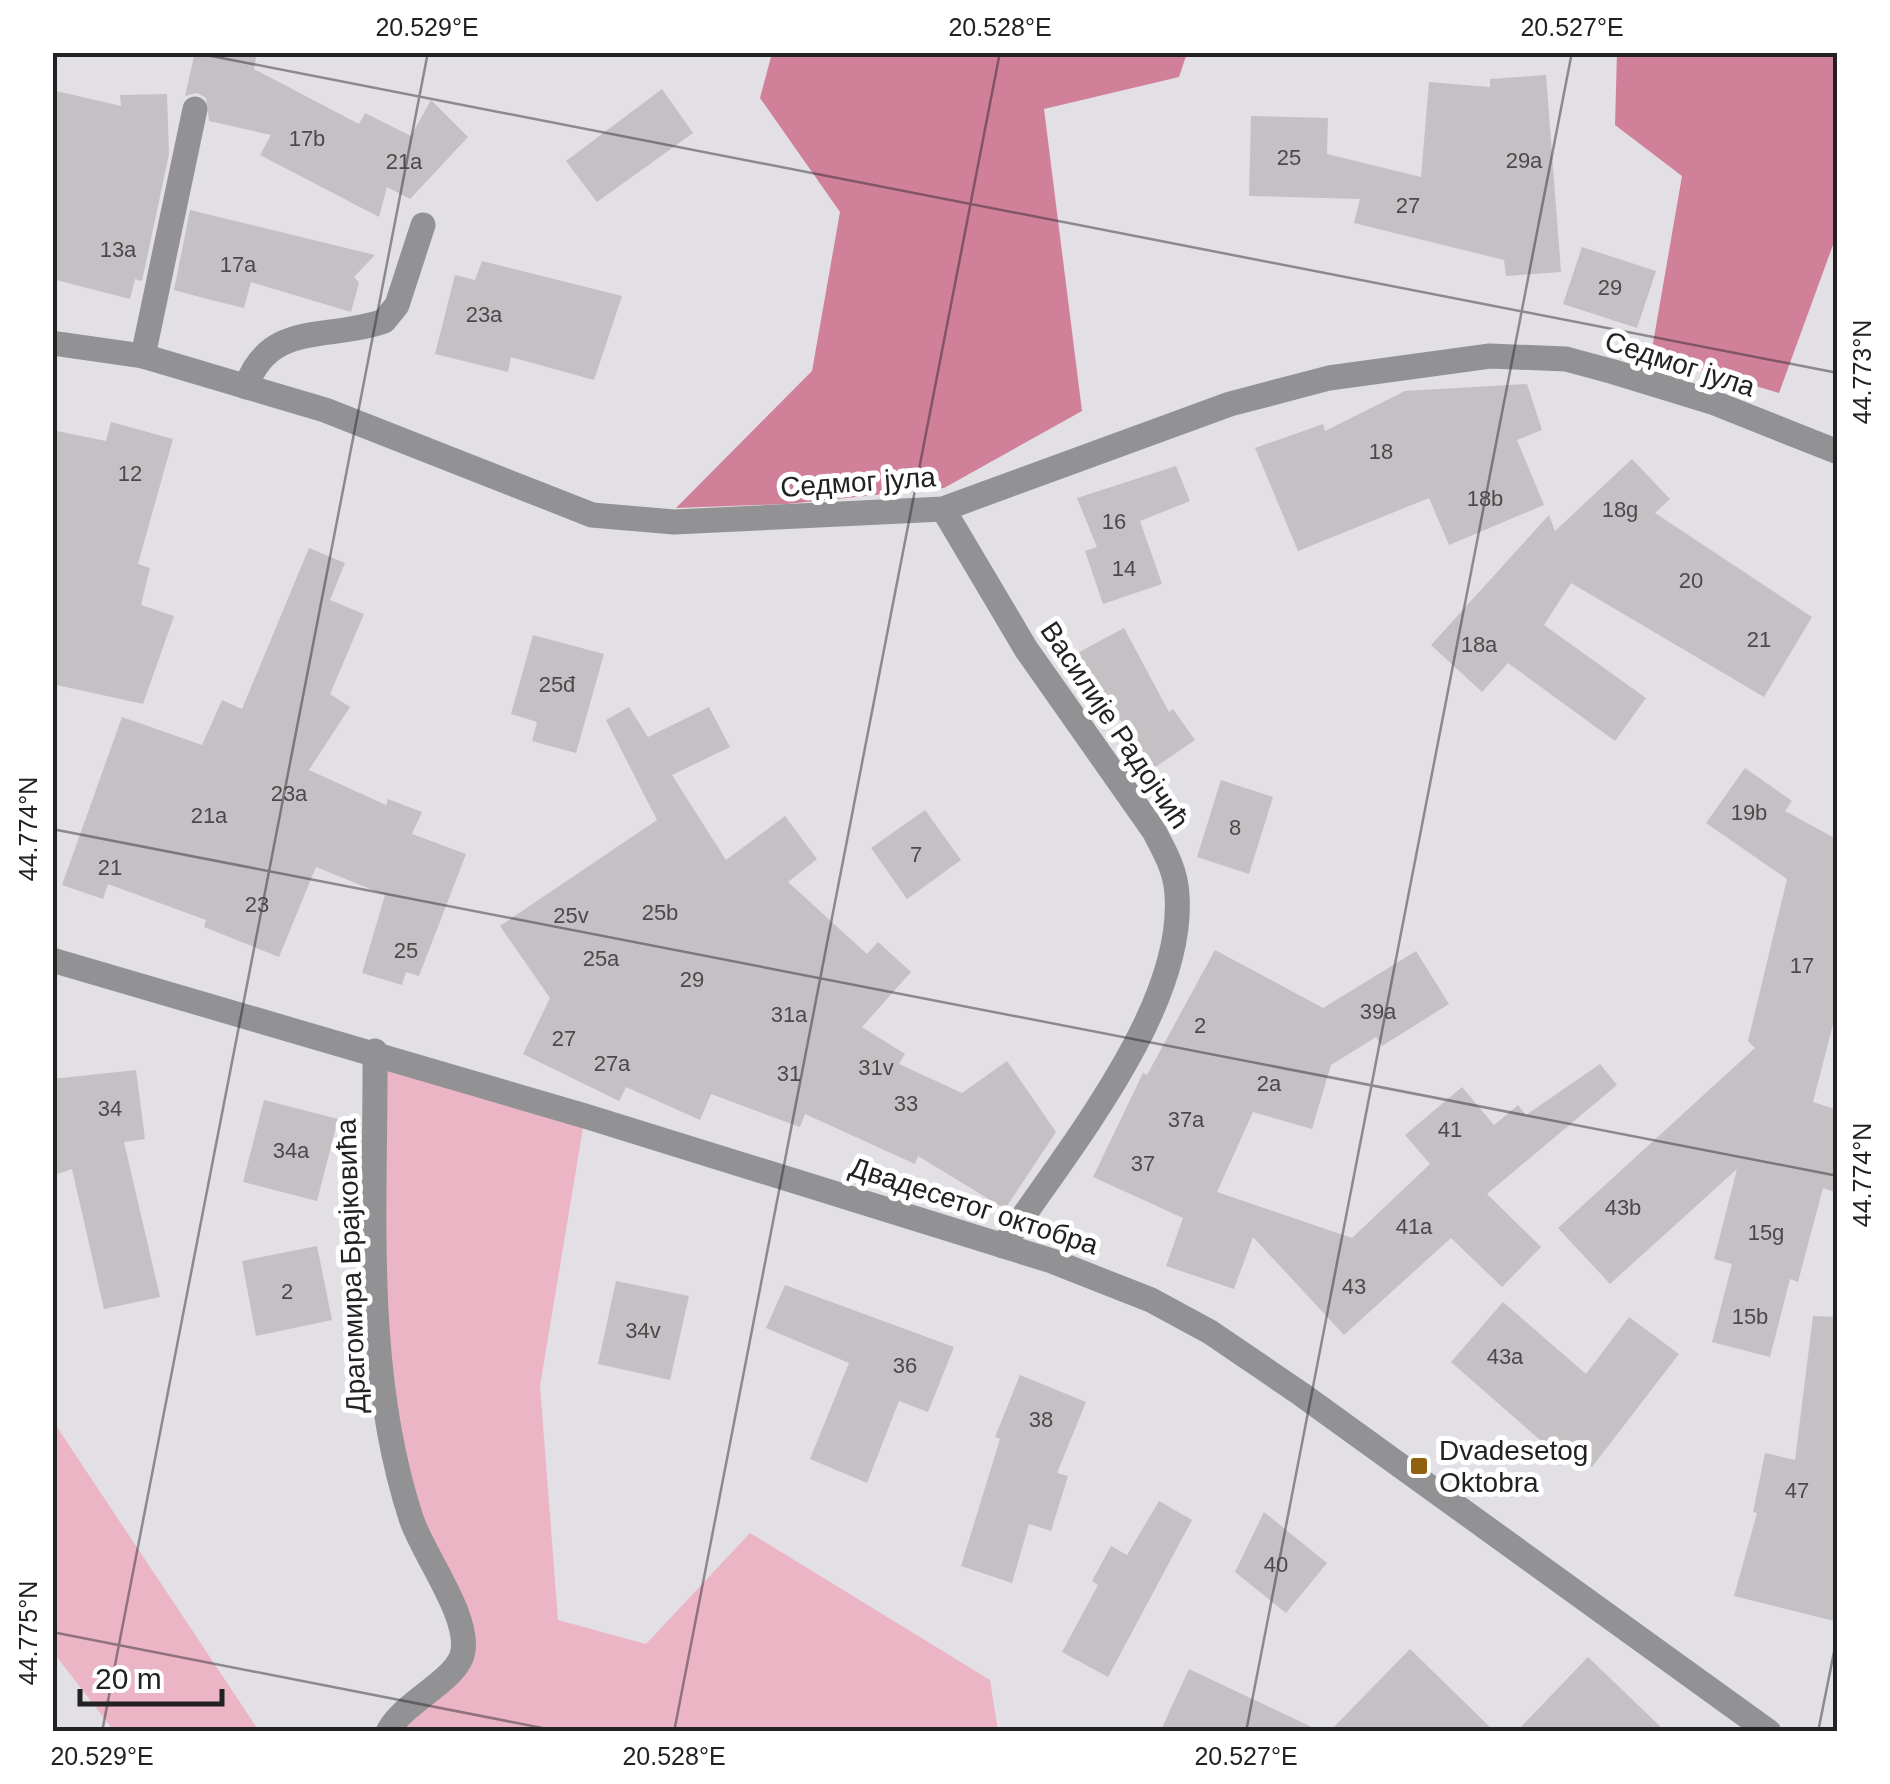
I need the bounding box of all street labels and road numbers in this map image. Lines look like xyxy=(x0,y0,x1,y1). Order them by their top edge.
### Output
street label: Седмог јула xyxy=(1601,325,1759,403)
street label: Седмог јула xyxy=(779,461,937,503)
street label: Василије Радојчић xyxy=(1034,616,1196,834)
street label: Драгомира Брајковића xyxy=(330,1118,372,1414)
street label: Двадесетог октобра xyxy=(846,1151,1102,1261)

